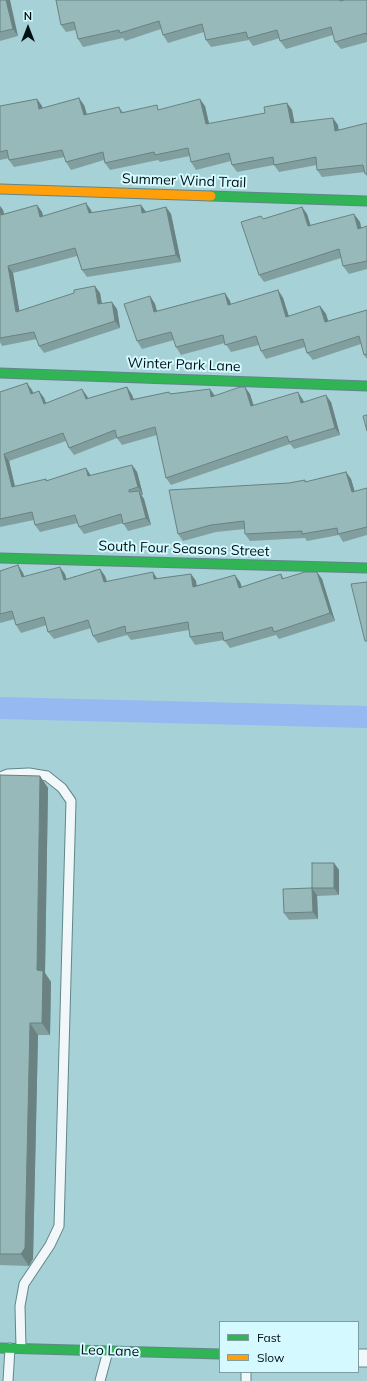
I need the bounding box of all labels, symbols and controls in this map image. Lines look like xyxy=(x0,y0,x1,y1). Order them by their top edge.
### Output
north arrow xyxy=(8,8,48,48)
text: N xyxy=(24,9,32,23)
street label: Summer Wind Trail xyxy=(122,170,246,192)
street label: Winter Park Lane xyxy=(127,355,241,375)
street label: South Four Seasons Street xyxy=(98,538,270,560)
legend xyxy=(219,1321,359,1373)
text: Fast xyxy=(257,1330,281,1345)
street label: Leo Lane xyxy=(80,1342,140,1360)
text: Slow xyxy=(257,1350,285,1365)

